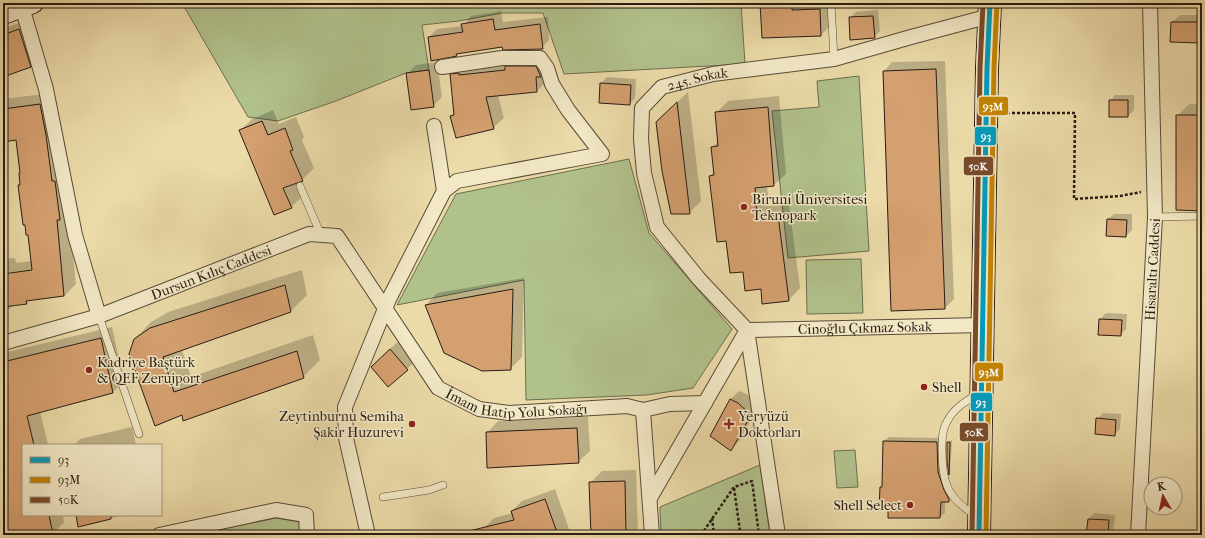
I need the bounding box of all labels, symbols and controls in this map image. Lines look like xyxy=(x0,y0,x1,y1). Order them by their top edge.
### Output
street label: 245. Sokak xyxy=(665,64,730,94)
line badge: 93M xyxy=(978,96,1009,116)
text: 93M xyxy=(982,100,1003,113)
line badge: 93 xyxy=(974,126,997,146)
text: 93 xyxy=(980,130,992,143)
line badge: 50K xyxy=(963,156,994,176)
text: 50K xyxy=(969,160,988,173)
place label: Biruni Üniversitesi Teknopark xyxy=(752,191,867,224)
marker: Biruni Üniversitesi Teknopark xyxy=(739,202,749,212)
street label: Hisaraltı Caddesi xyxy=(1141,218,1164,321)
street label: Dursun Kılıç Caddesi xyxy=(149,242,274,304)
street label: Cinoğlu Çıkmaz Sokak xyxy=(798,318,933,338)
place label: Kadriye Baştürk & QEF Zerujport xyxy=(97,354,201,387)
line badge: 93M xyxy=(974,362,1004,382)
marker: Kadriye Baştürk & QEF Zerujport xyxy=(84,365,94,375)
text: 93M xyxy=(978,366,999,379)
place label: Shell xyxy=(932,379,962,396)
marker: Shell xyxy=(919,382,929,392)
street label: İmam Hatip Yolu Sokağı xyxy=(443,385,588,422)
line badge: 93 xyxy=(970,392,993,412)
text: 93 xyxy=(975,396,987,409)
place label: Zeytinburnu Semiha Şakir Huzurevi xyxy=(279,408,405,441)
place label: Yeryüzü Doktorları xyxy=(737,408,801,441)
marker: Yeryüzü Doktorları xyxy=(723,418,735,430)
marker: Zeytinburnu Semiha Şakir Huzurevi xyxy=(407,419,417,429)
line badge: 50K xyxy=(959,422,989,442)
text: 50K xyxy=(965,426,984,439)
legend xyxy=(22,444,162,516)
text: 93 xyxy=(58,453,69,467)
text: 93M xyxy=(58,473,80,487)
north arrow xyxy=(1143,476,1183,516)
text: K xyxy=(1157,479,1167,494)
text: 50K xyxy=(58,493,80,507)
place label: Shell Select xyxy=(833,497,902,514)
marker: Shell Select xyxy=(905,500,915,510)

